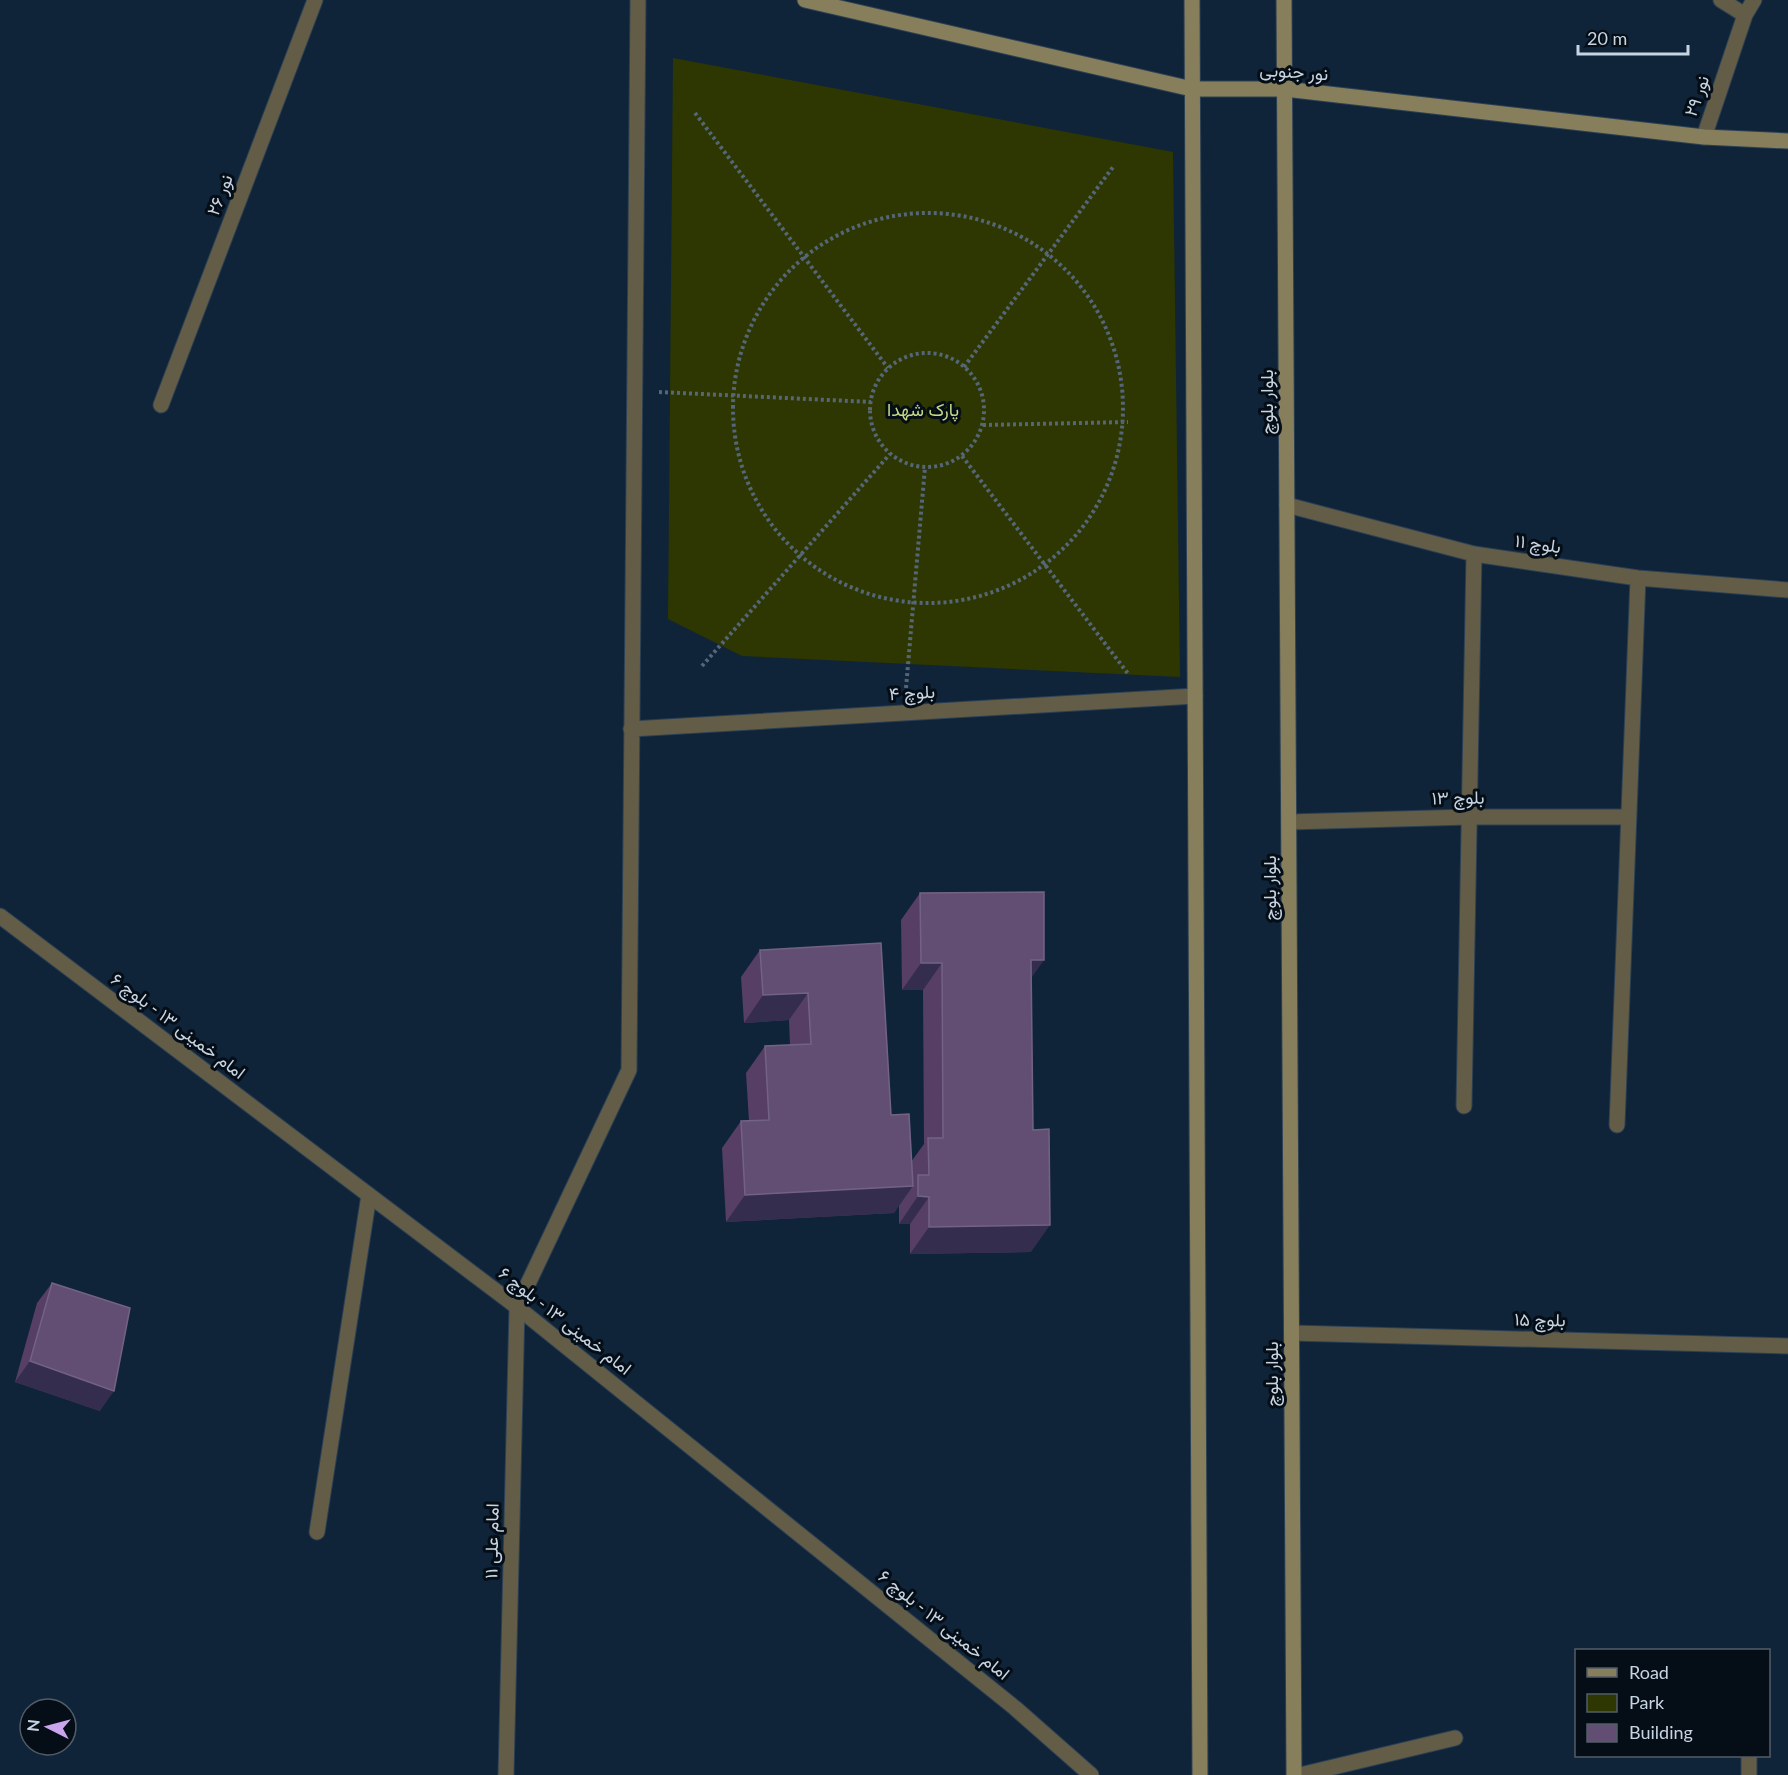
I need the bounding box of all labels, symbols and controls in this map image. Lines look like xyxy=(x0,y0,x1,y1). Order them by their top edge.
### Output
scale bar xyxy=(1578,18,1688,56)
text: 20 m xyxy=(1587,27,1627,49)
street label: نور جنوبی xyxy=(1259,58,1329,85)
street label: نور ۲۹ xyxy=(1679,72,1714,119)
street label: نور ۲۶ xyxy=(201,171,238,219)
street label: بلوار بلوچ xyxy=(1255,369,1279,435)
park label: پارک شهدا xyxy=(887,398,959,422)
street label: بلوچ ۱۱ xyxy=(1514,529,1562,559)
street label: بلوچ ۴ xyxy=(888,680,936,706)
street label: بلوچ ۱۳ xyxy=(1431,786,1485,810)
street label: بلوار بلوچ xyxy=(1258,855,1282,921)
street label: امام خمینی ۱۳ - بلوچ ۶ xyxy=(106,968,250,1084)
street label: امام خمینی ۱۳ - بلوچ ۶ xyxy=(494,1262,636,1380)
street label: بلوچ ۱۵ xyxy=(1514,1308,1566,1332)
street label: بلوار بلوچ xyxy=(1260,1341,1284,1407)
street label: امام علی ۱۱ xyxy=(479,1503,505,1579)
street label: امام خمینی ۱۳ - بلوچ ۶ xyxy=(873,1565,1015,1685)
legend xyxy=(1575,1649,1770,1757)
text: Road xyxy=(1629,1661,1669,1683)
text: Park xyxy=(1629,1691,1665,1713)
north arrow xyxy=(18,1697,78,1757)
text: N xyxy=(22,1718,43,1733)
text: Building xyxy=(1629,1721,1693,1743)

